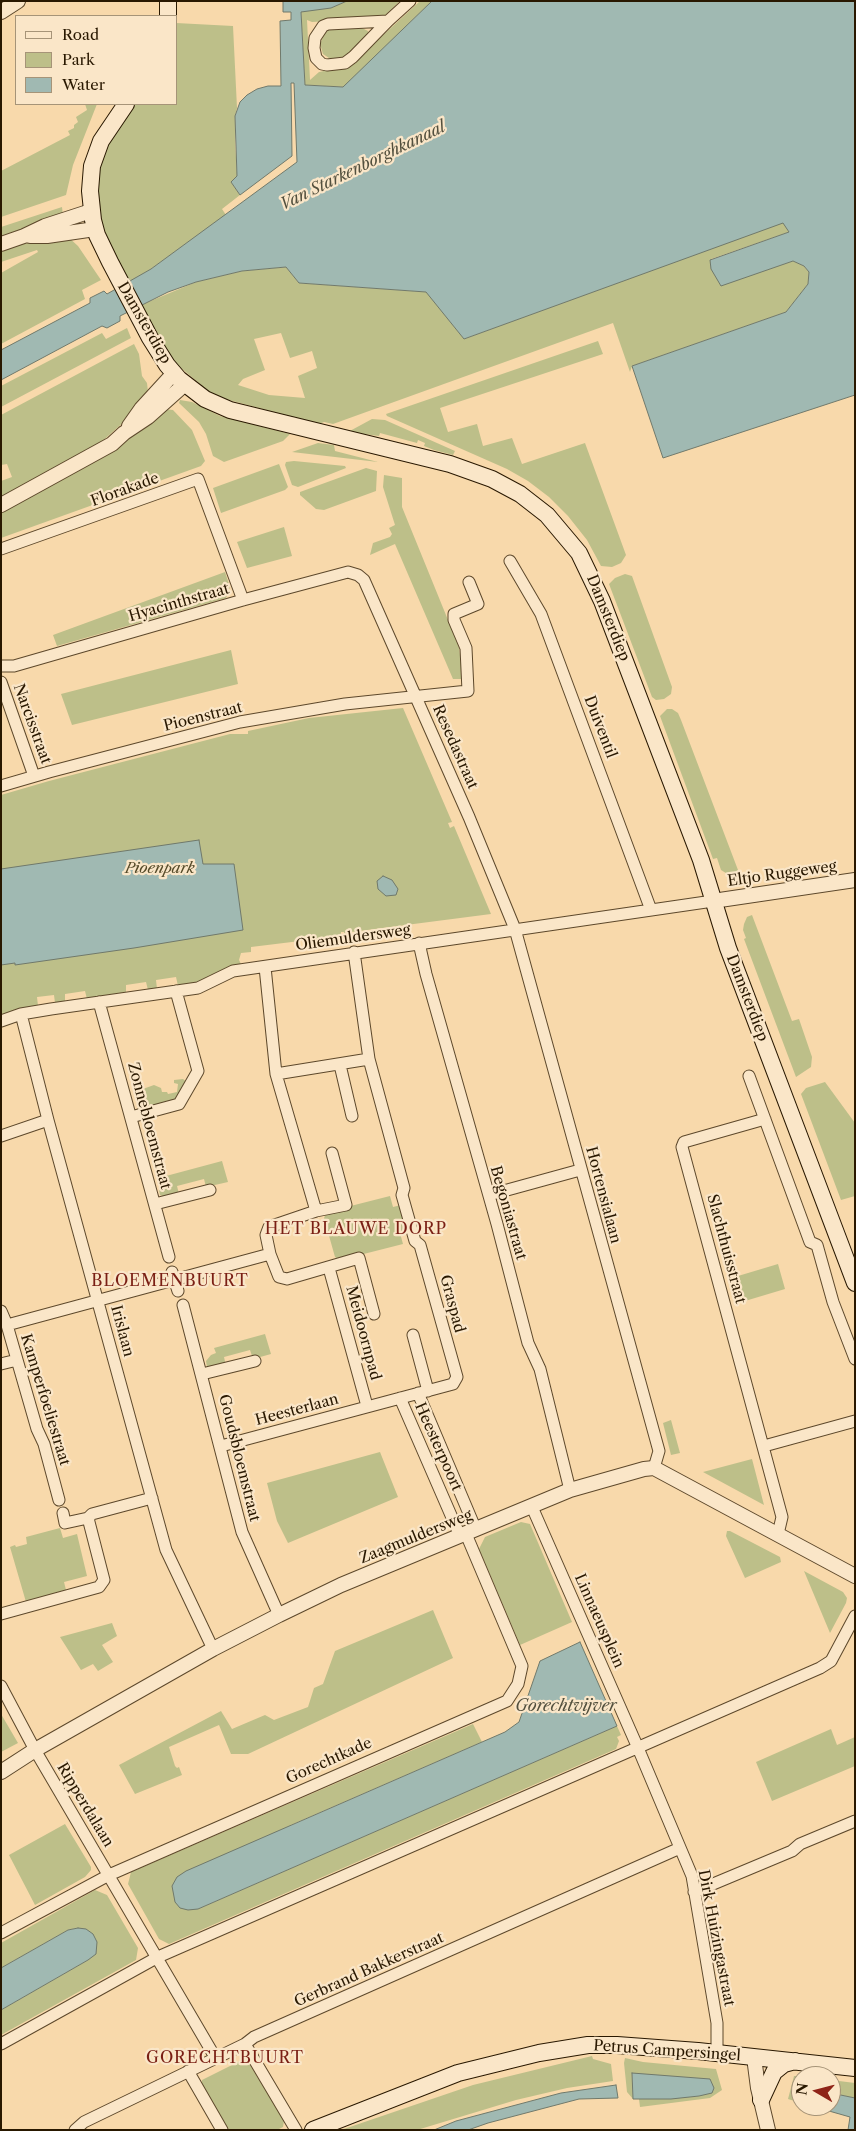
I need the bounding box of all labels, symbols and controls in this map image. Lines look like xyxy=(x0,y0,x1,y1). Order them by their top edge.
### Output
legend xyxy=(15,15,178,105)
text: Road xyxy=(62,25,99,44)
text: Park xyxy=(62,50,95,69)
text: Water xyxy=(62,75,105,94)
water label: Van Starkenborghkanaal xyxy=(277,118,449,214)
street label: Damsterdiep xyxy=(113,279,175,367)
street label: Florakade xyxy=(88,469,162,511)
street label: Damsterdiep xyxy=(582,572,634,664)
street label: Hyacinthstraat xyxy=(127,580,231,626)
street label: Narcisstraat xyxy=(9,681,55,767)
street label: Duiventil xyxy=(580,693,620,761)
street label: Pioenstraat xyxy=(162,699,244,735)
street label: Resedastraat xyxy=(428,702,482,792)
street label: Eltjo Ruggeweg xyxy=(726,857,838,891)
park label: Pioenpark xyxy=(125,860,195,878)
street label: Oliemuldersweg xyxy=(294,921,412,955)
street label: Damsterdiep xyxy=(722,952,772,1044)
street label: Zonnebloemstraat xyxy=(123,1061,175,1191)
street label: Hortensialaan xyxy=(581,1144,625,1246)
street label: Begoniastraat xyxy=(486,1164,530,1262)
street label: Slachthuisstraat xyxy=(703,1192,749,1306)
district label: HET BLAUWE DORP xyxy=(263,1219,449,1239)
district label: BLOEMENBUURT xyxy=(90,1271,250,1291)
street label: Graspad xyxy=(436,1273,468,1335)
street label: Meidoornpad xyxy=(342,1284,384,1382)
street label: Irislaan xyxy=(106,1303,138,1359)
street label: Kamperfoeliestraat xyxy=(16,1332,74,1468)
street label: Heesterlaan xyxy=(253,1390,341,1430)
street label: Goudsbloemstraat xyxy=(214,1393,264,1523)
street label: Heesterpoort xyxy=(410,1400,466,1494)
street label: Zaagmuldersweg xyxy=(357,1506,475,1568)
street label: Linnaeusplein xyxy=(570,1571,628,1671)
water label: Gorechtvijver xyxy=(515,1696,617,1716)
street label: Gorechtkade xyxy=(283,1734,375,1788)
street label: Ripperdalaan xyxy=(53,1760,117,1850)
street label: Dirk Huizingastraat xyxy=(694,1868,738,2008)
street label: Gerbrand Bakkerstraat xyxy=(292,1929,446,2011)
street label: Petrus Campersingel xyxy=(593,2037,741,2065)
district label: GORECHTBUURT xyxy=(145,2048,305,2068)
north arrow xyxy=(791,2066,841,2116)
text: N xyxy=(792,2082,812,2096)

